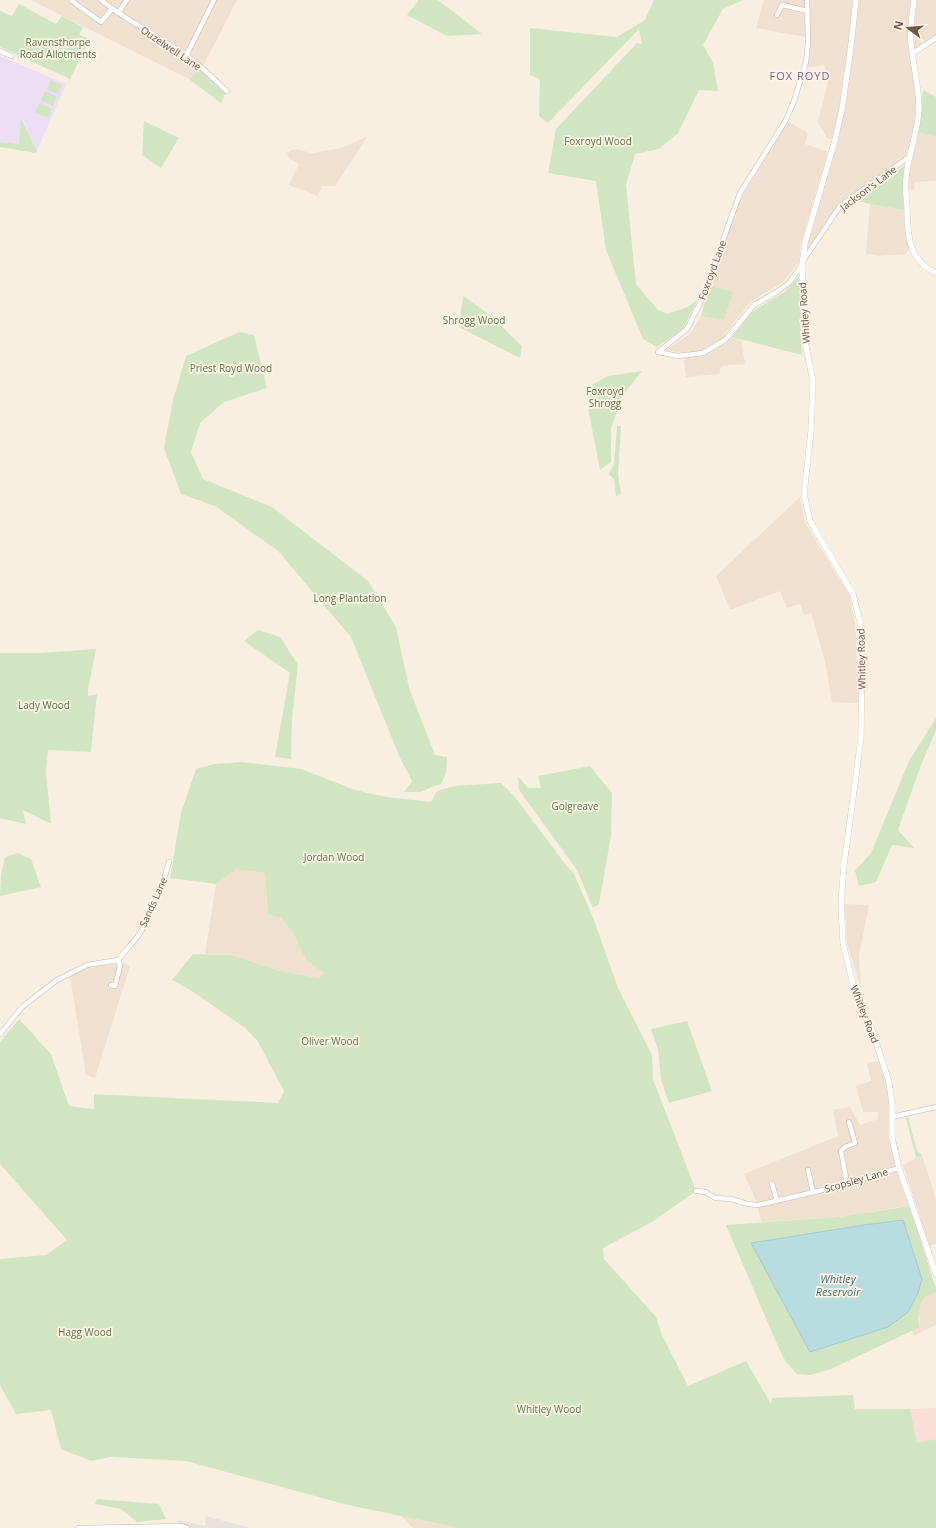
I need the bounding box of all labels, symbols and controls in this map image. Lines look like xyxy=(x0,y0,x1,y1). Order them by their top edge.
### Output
north arrow xyxy=(888,8,928,48)
text: N xyxy=(889,19,906,31)
street label: Ouzelwell Lane xyxy=(138,23,204,74)
park label: Ravensthorpe Road Allotments xyxy=(20,35,97,61)
district label: FOX ROYD xyxy=(770,68,830,83)
park label: Foxroyd Wood xyxy=(564,134,632,148)
street label: Jackson's Lane xyxy=(836,162,899,214)
street label: Foxroyd Lane xyxy=(695,238,729,302)
street label: Whitley Road xyxy=(795,282,813,344)
park label: Shrogg Wood xyxy=(443,313,505,327)
park label: Priest Royd Wood xyxy=(190,361,272,375)
park label: Foxroyd Shrogg xyxy=(586,384,624,410)
park label: Long Plantation xyxy=(314,591,386,605)
street label: Whitley Road xyxy=(853,628,869,690)
park label: Lady Wood xyxy=(18,698,70,712)
park label: Golgreave xyxy=(551,799,599,813)
park label: Jordan Wood xyxy=(303,850,364,864)
street label: Sands Lane xyxy=(136,875,170,929)
street label: Whitley Road xyxy=(848,983,882,1045)
park label: Oliver Wood xyxy=(301,1034,359,1048)
street label: Scopsley Lane xyxy=(823,1164,890,1196)
water label: Whitley Reservoir xyxy=(816,1271,861,1299)
park label: Hagg Wood xyxy=(58,1325,112,1339)
park label: Whitley Wood xyxy=(517,1402,581,1416)

